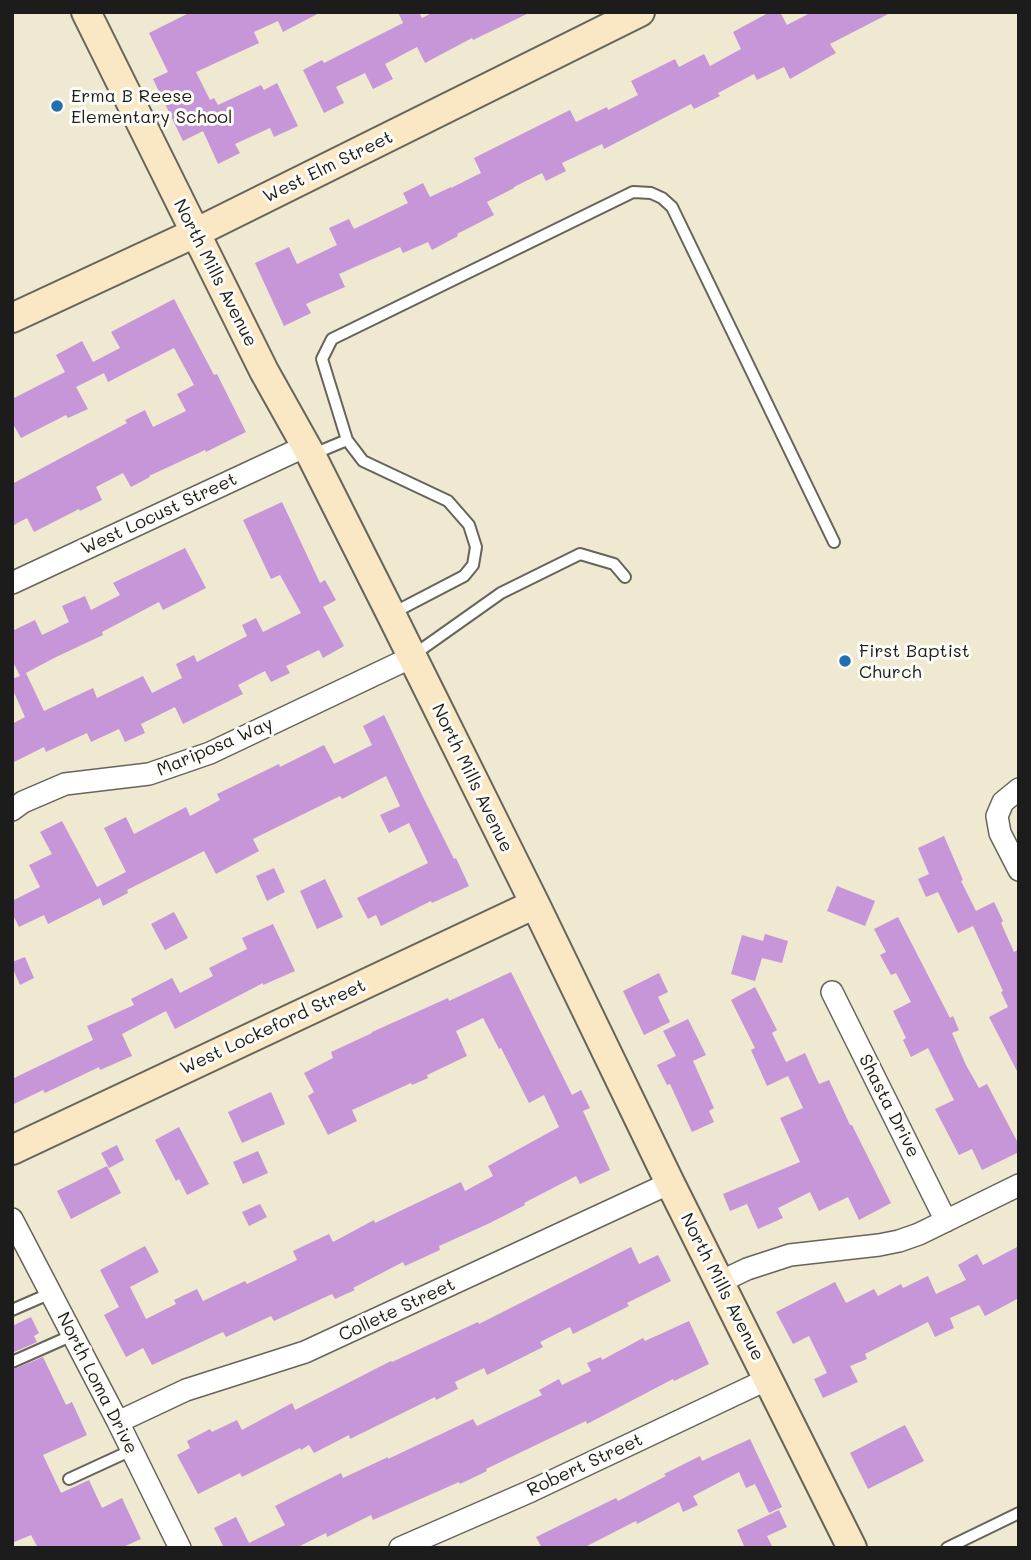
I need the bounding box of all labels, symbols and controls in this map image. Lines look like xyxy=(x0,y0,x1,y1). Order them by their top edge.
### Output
place label: Erma B Reese Elementary School xyxy=(71,85,232,128)
marker: Erma B Reese Elementary School xyxy=(49,98,65,114)
street label: West Elm Street xyxy=(260,126,396,208)
street label: North Mills Avenue xyxy=(168,196,262,350)
street label: West Locust Street xyxy=(78,468,240,560)
place label: First Baptist Church xyxy=(859,640,970,682)
marker: First Baptist Church xyxy=(837,653,853,669)
street label: North Mills Avenue xyxy=(427,700,517,856)
street label: Mariposa Way xyxy=(154,713,276,781)
street label: West Lockeford Street xyxy=(177,975,369,1079)
street label: Shasta Drive xyxy=(854,1051,924,1161)
street label: North Mills Avenue xyxy=(675,1210,769,1364)
street label: Collete Street xyxy=(335,1274,459,1346)
street label: North Loma Drive xyxy=(52,1309,142,1457)
street label: Robert Street xyxy=(524,1429,646,1501)

